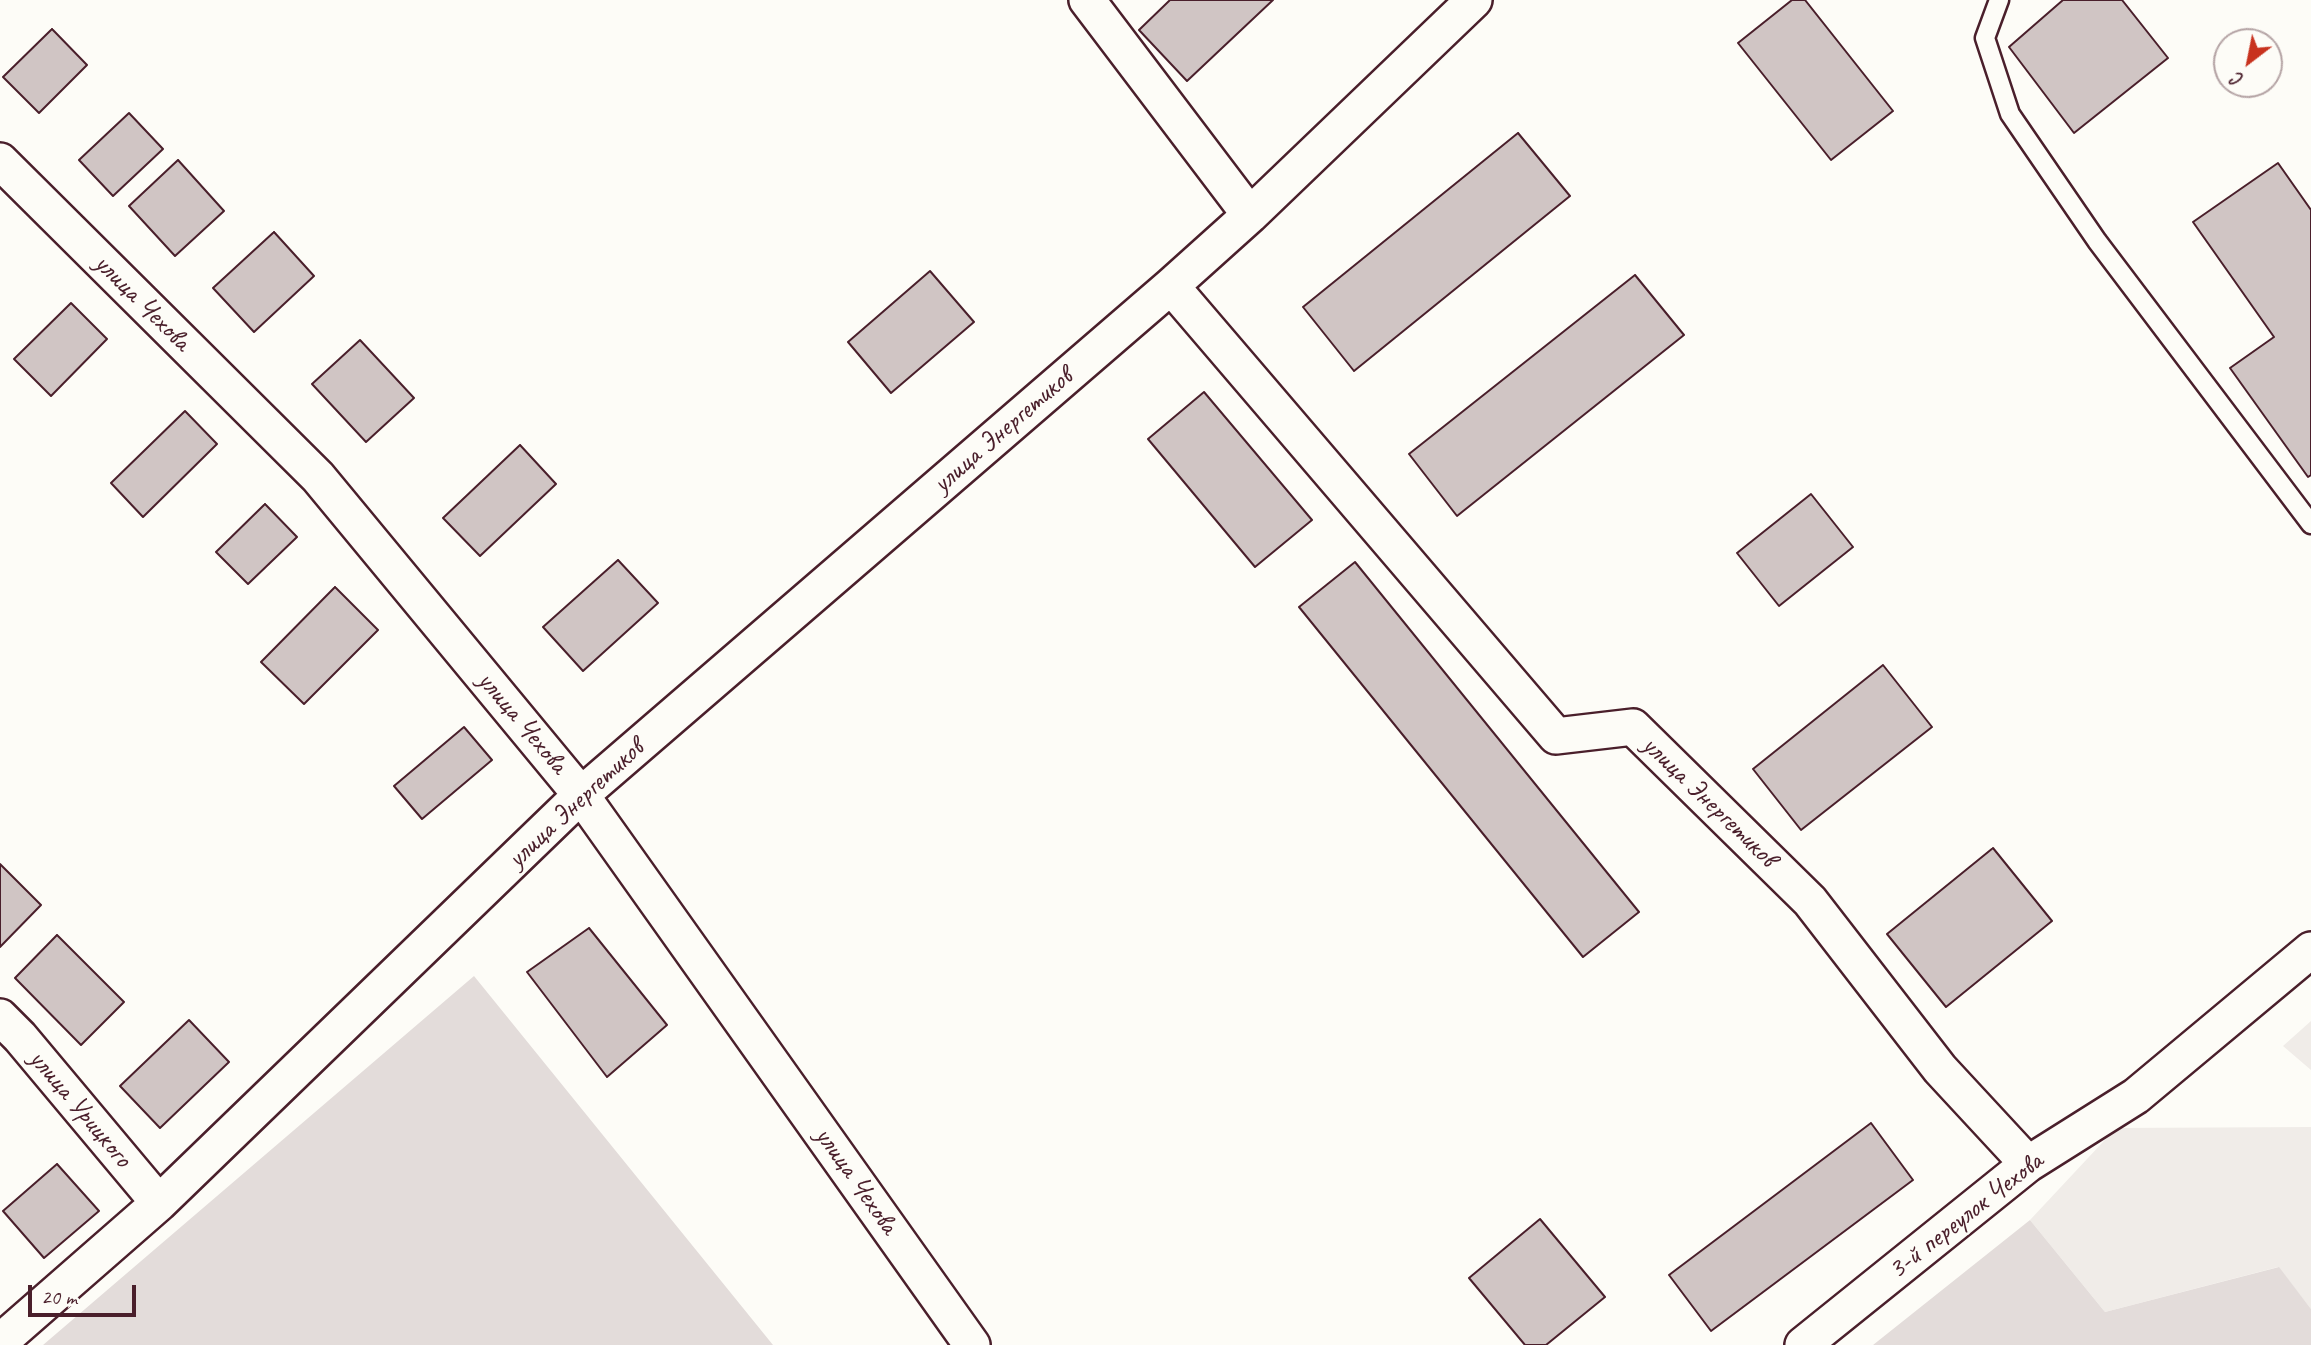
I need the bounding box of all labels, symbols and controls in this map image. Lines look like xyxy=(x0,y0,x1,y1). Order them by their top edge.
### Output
north arrow xyxy=(2213,28,2283,98)
text: С xyxy=(2228,66,2248,92)
street label: улица Чехова xyxy=(87,248,197,358)
street label: улица Энергетиков xyxy=(926,361,1080,501)
street label: улица Чехова xyxy=(469,665,575,781)
street label: улица Энергетиков xyxy=(1635,729,1783,875)
street label: улица Энергетиков xyxy=(501,732,651,876)
street label: улица Урицкого xyxy=(21,1043,139,1175)
street label: улица Чехова xyxy=(807,1121,905,1241)
street label: 3-й переулок Чехова xyxy=(1882,1145,2050,1287)
scale bar xyxy=(32,1272,140,1316)
text: 20 m xyxy=(41,1284,77,1310)

